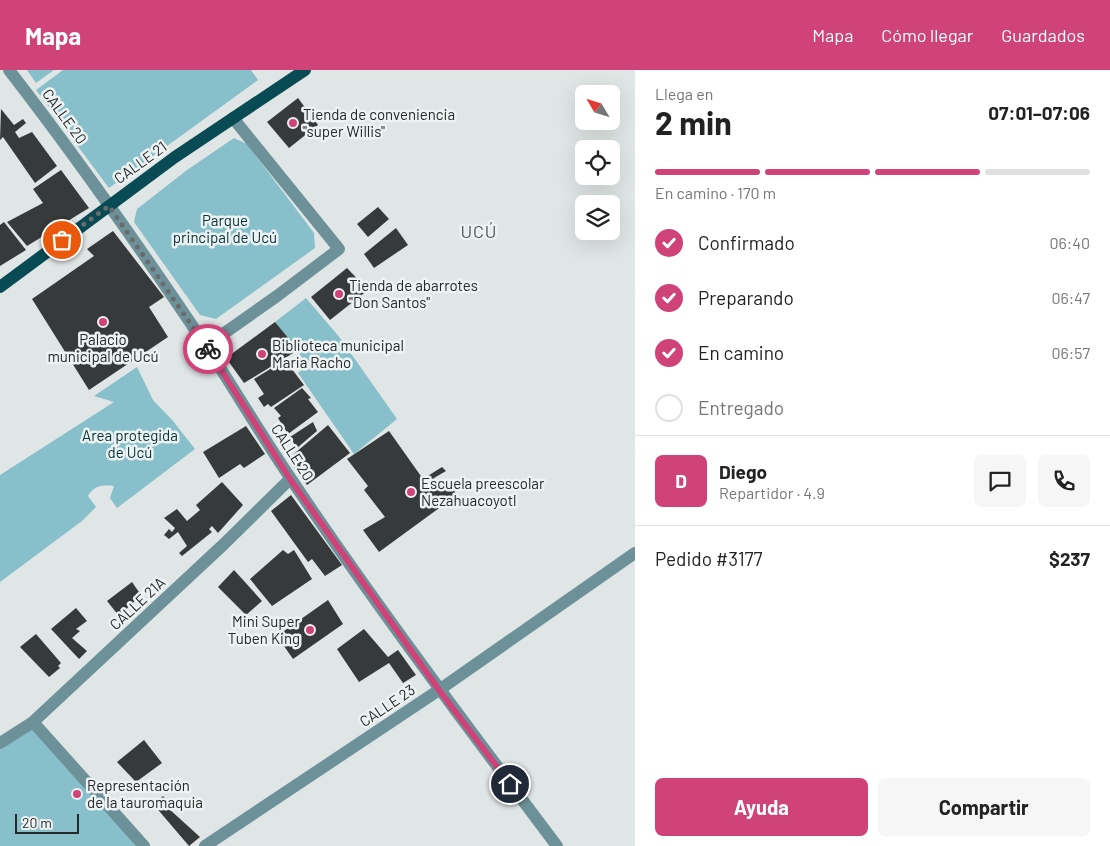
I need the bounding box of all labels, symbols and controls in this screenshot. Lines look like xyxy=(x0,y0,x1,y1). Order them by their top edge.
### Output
text: Mapa xyxy=(25,21,81,50)
text: Mapa xyxy=(812,24,853,46)
text: Cómo llegar xyxy=(881,24,973,46)
text: Guardados xyxy=(1001,24,1085,46)
text: Llega en xyxy=(655,84,713,103)
street label: CALLE 20 xyxy=(39,85,91,147)
north arrow xyxy=(575,85,620,130)
map controls xyxy=(575,85,620,240)
text: 07:01–07:06 xyxy=(988,101,1090,124)
text: 2 min xyxy=(655,103,732,141)
place label: Tienda de conveniencia "super Willis" xyxy=(303,105,455,140)
marker: Tienda de conveniencia "super Willis" xyxy=(287,117,299,129)
street label: CALLE 21 xyxy=(110,137,170,187)
button: locate xyxy=(575,140,620,185)
text: En camino · 170 m xyxy=(655,183,776,202)
button: layers xyxy=(575,195,620,240)
park label: Parque principal de Ucú xyxy=(173,211,277,246)
pin xyxy=(41,219,83,261)
district label: UCÚ xyxy=(460,220,498,242)
icon: bag xyxy=(48,226,76,254)
icon: check xyxy=(655,229,683,257)
text: Confirmado xyxy=(698,231,795,254)
text: 06:40 xyxy=(1049,233,1090,252)
place label: Tienda de abarrotes "Don Santos" xyxy=(349,276,478,311)
icon: check xyxy=(655,284,683,312)
text: Preparando xyxy=(698,286,794,309)
marker: Tienda de abarrotes "Don Santos" xyxy=(333,288,345,300)
text: 06:47 xyxy=(1051,288,1090,307)
marker: Palacio municipal de Ucú xyxy=(97,316,109,328)
courier xyxy=(183,324,233,374)
place label: Palacio municipal de Ucú xyxy=(47,330,159,365)
icon: bike xyxy=(194,335,222,363)
place label: Biblioteca municipal Maria Racho xyxy=(272,336,404,371)
icon: check xyxy=(655,339,683,367)
text: En camino xyxy=(698,341,784,364)
text: 06:57 xyxy=(1052,343,1090,362)
marker: Biblioteca municipal Maria Racho xyxy=(256,348,268,360)
text: Entregado xyxy=(698,396,784,419)
street label: CALLE 20 xyxy=(268,420,318,484)
park label: Area protegida de Ucú xyxy=(82,426,178,461)
button: chat xyxy=(974,455,1026,507)
button: phone xyxy=(1038,455,1090,507)
text: Diego xyxy=(719,460,767,483)
text: D xyxy=(675,469,687,492)
place label: Escuela preescolar Nezahuacoyotl xyxy=(421,474,545,509)
text: Repartidor · 4.9 xyxy=(719,483,825,502)
marker: Escuela preescolar Nezahuacoyotl xyxy=(405,486,417,498)
text: Pedido #3177 xyxy=(655,547,763,570)
text: $237 xyxy=(1049,547,1090,570)
street label: CALLE 21A xyxy=(105,573,169,633)
place label: Mini Super Tuben King xyxy=(228,612,301,647)
marker: Mini Super Tuben King xyxy=(304,624,316,636)
street label: CALLE 23 xyxy=(356,680,418,730)
pin xyxy=(489,763,531,805)
icon: home xyxy=(496,770,524,798)
place label: Representación de la tauromaquia xyxy=(87,776,203,811)
button: Ayuda xyxy=(655,778,868,836)
button: Compartir xyxy=(878,778,1090,836)
marker: Representación de la tauromaquia xyxy=(71,788,83,800)
scale bar xyxy=(15,811,79,834)
text: 20 m xyxy=(22,814,52,831)

